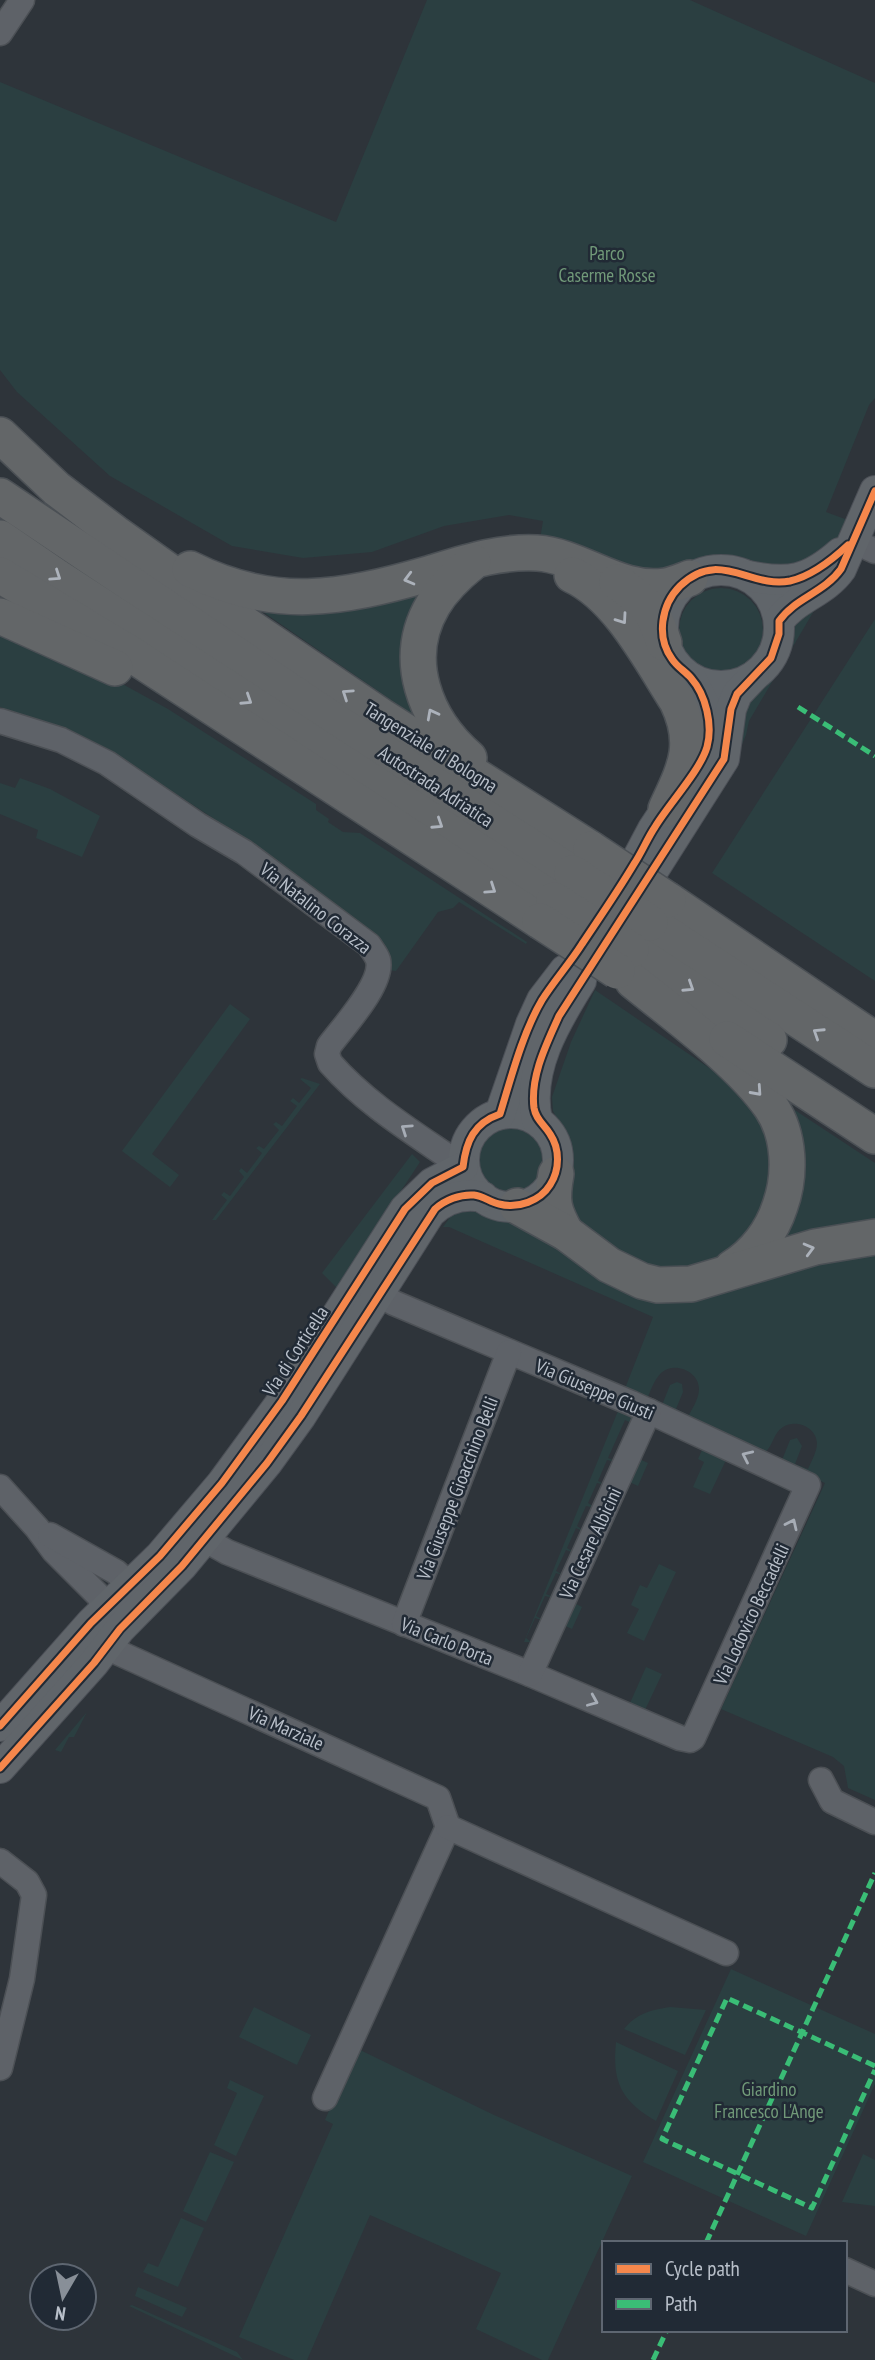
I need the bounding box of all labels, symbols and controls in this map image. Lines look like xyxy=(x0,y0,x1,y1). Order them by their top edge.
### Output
park label: Parco Caserme Rosse xyxy=(558,241,656,287)
one-way arrow xyxy=(48,568,61,581)
one-way arrow xyxy=(403,571,415,585)
one-way arrow xyxy=(614,611,626,624)
one-way arrow xyxy=(342,689,355,702)
one-way arrow xyxy=(239,692,252,704)
street label: Tangenziale di Bologna xyxy=(360,696,502,798)
one-way arrow xyxy=(427,709,441,721)
street label: Autostrada Adriatica xyxy=(374,740,498,832)
one-way arrow xyxy=(430,816,443,828)
street label: Via Natalino Corazza xyxy=(255,856,376,959)
one-way arrow xyxy=(483,881,496,893)
one-way arrow xyxy=(681,979,694,992)
one-way arrow xyxy=(812,1028,825,1041)
one-way arrow xyxy=(749,1083,761,1096)
one-way arrow xyxy=(401,1125,414,1137)
one-way arrow xyxy=(803,1243,815,1257)
street label: Via di Corticella xyxy=(256,1301,333,1402)
street label: Via Giuseppe Giusti xyxy=(531,1353,658,1425)
street label: Via Giuseppe Gioacchino Belli xyxy=(411,1393,503,1584)
one-way arrow xyxy=(742,1450,754,1464)
street label: Via Cesare Albicini xyxy=(553,1483,626,1603)
one-way arrow xyxy=(784,1518,798,1531)
street label: Via Lodovico Beccadelli xyxy=(707,1540,794,1689)
street label: Via Carlo Porta xyxy=(397,1611,497,1670)
one-way arrow xyxy=(585,1693,598,1707)
street label: Via Marziale xyxy=(244,1700,328,1755)
park label: Giardino Francesco L'Ange xyxy=(714,2077,824,2123)
legend xyxy=(602,2241,847,2332)
text: Cycle path xyxy=(665,2255,740,2282)
north arrow xyxy=(28,2262,98,2332)
text: Path xyxy=(665,2290,697,2317)
text: N xyxy=(53,2301,67,2326)

